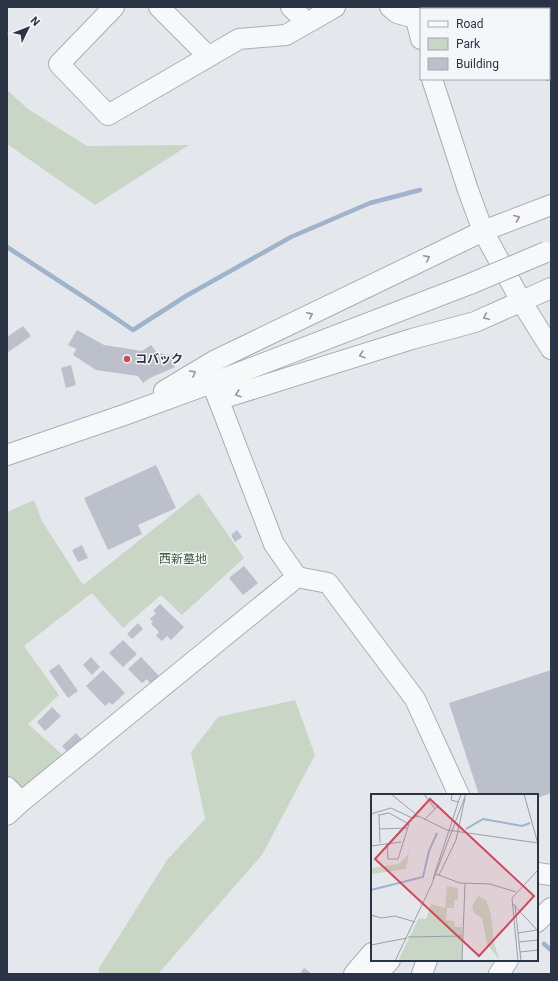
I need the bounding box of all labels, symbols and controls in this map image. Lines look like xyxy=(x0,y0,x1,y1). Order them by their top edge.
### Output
north arrow xyxy=(8,8,48,48)
legend xyxy=(420,8,550,80)
text: N xyxy=(28,14,43,29)
text: Road xyxy=(456,17,484,31)
text: Park xyxy=(456,37,481,51)
text: Building xyxy=(456,57,499,71)
one-way arrow xyxy=(513,215,520,223)
one-way arrow xyxy=(422,255,430,263)
one-way arrow xyxy=(305,312,313,320)
one-way arrow xyxy=(483,313,490,321)
one-way arrow xyxy=(358,350,365,359)
place label: コバック xyxy=(135,352,183,366)
marker: コバック xyxy=(122,354,132,364)
one-way arrow xyxy=(189,370,196,378)
one-way arrow xyxy=(234,389,241,398)
park label: 西新墓地 xyxy=(159,552,207,566)
inset map xyxy=(371,794,538,961)

